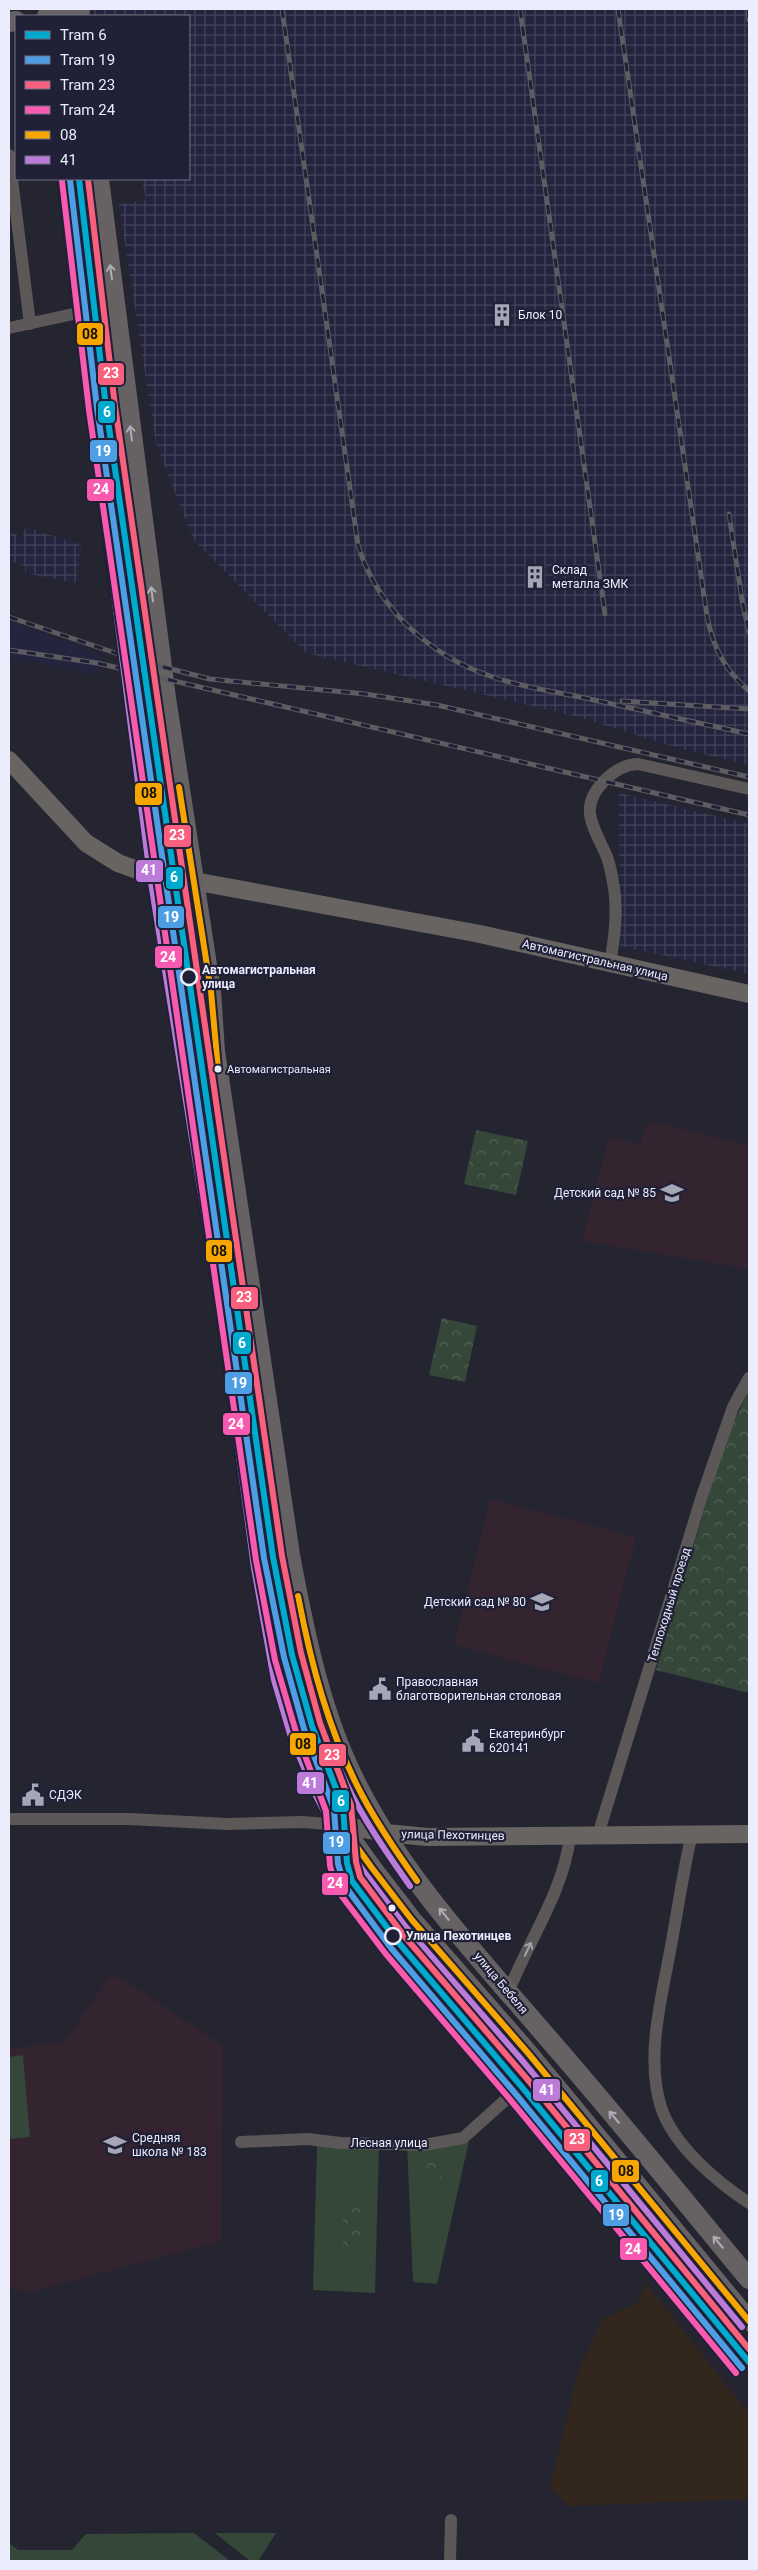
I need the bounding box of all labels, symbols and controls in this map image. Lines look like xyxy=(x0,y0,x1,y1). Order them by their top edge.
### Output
legend xyxy=(15,15,190,180)
text: Tram 6 xyxy=(60,26,107,44)
text: Tram 19 xyxy=(60,51,115,69)
text: Tram 23 xyxy=(60,76,115,94)
text: Tram 24 xyxy=(60,101,116,119)
text: 08 xyxy=(60,126,77,144)
text: 41 xyxy=(60,151,77,169)
one-way arrow xyxy=(105,264,115,280)
building icon: Блок 10 xyxy=(489,302,515,328)
place label: Блок 10 xyxy=(518,308,563,322)
line badge: 08 xyxy=(76,322,104,346)
text: 08 xyxy=(82,326,98,342)
line badge: 23 xyxy=(97,362,125,386)
text: 23 xyxy=(103,365,119,381)
line badge: 6 xyxy=(97,400,116,424)
text: 6 xyxy=(103,404,111,420)
one-way arrow xyxy=(126,425,136,441)
line badge: 19 xyxy=(89,439,118,463)
text: 19 xyxy=(95,443,111,459)
line badge: 24 xyxy=(86,478,115,502)
text: 24 xyxy=(93,481,109,497)
place label: Склад металла ЗМК xyxy=(552,563,628,591)
building icon: Склад металла ЗМК xyxy=(522,564,548,590)
one-way arrow xyxy=(147,586,157,602)
line badge: 08 xyxy=(134,782,163,806)
text: 08 xyxy=(141,785,157,801)
line badge: 23 xyxy=(163,824,192,848)
text: 23 xyxy=(169,827,185,843)
line badge: 41 xyxy=(135,859,164,883)
text: 41 xyxy=(141,862,157,878)
line badge: 6 xyxy=(165,866,184,890)
text: 6 xyxy=(170,869,178,885)
line badge: 19 xyxy=(157,905,185,929)
text: 19 xyxy=(163,909,179,925)
street label: Автомагистральная улица xyxy=(521,936,669,984)
line badge: 24 xyxy=(154,945,183,969)
text: 24 xyxy=(160,949,176,965)
place label: Автомагистральная улица xyxy=(202,963,316,991)
marker: Автомагистральная улица xyxy=(180,968,198,986)
place label: Автомагистральная xyxy=(227,1063,331,1076)
marker: Автомагистральная xyxy=(213,1064,223,1074)
school or university icon: Детский сад № 85 xyxy=(659,1180,685,1206)
place label: Детский сад № 85 xyxy=(554,1186,656,1200)
line badge: 08 xyxy=(205,1239,233,1263)
text: 08 xyxy=(211,1243,227,1259)
line badge: 23 xyxy=(230,1286,259,1310)
text: 23 xyxy=(236,1289,252,1305)
line badge: 6 xyxy=(232,1331,252,1355)
text: 6 xyxy=(238,1335,246,1351)
line badge: 19 xyxy=(224,1371,253,1395)
text: 19 xyxy=(231,1375,247,1391)
line badge: 24 xyxy=(222,1412,251,1436)
text: 24 xyxy=(228,1416,244,1432)
street label: Теплоходный проезд xyxy=(645,1546,693,1664)
school or university icon: Детский сад № 80 xyxy=(529,1589,555,1615)
place label: Детский сад № 80 xyxy=(424,1595,526,1609)
place label: Православная благотворительная столовая xyxy=(396,1675,561,1703)
public building icon: Православная благотворительная столовая xyxy=(367,1676,393,1702)
place label: Екатеринбург 620141 xyxy=(489,1727,565,1755)
public building icon: Екатеринбург 620141 xyxy=(460,1728,486,1754)
line badge: 08 xyxy=(289,1732,317,1756)
text: 08 xyxy=(295,1736,311,1752)
line badge: 23 xyxy=(318,1743,347,1767)
text: 23 xyxy=(324,1747,340,1763)
line badge: 41 xyxy=(296,1771,325,1795)
text: 41 xyxy=(302,1775,318,1791)
public building icon: СДЭК xyxy=(20,1782,46,1808)
place label: СДЭК xyxy=(49,1788,82,1802)
line badge: 6 xyxy=(331,1789,350,1813)
text: 6 xyxy=(337,1793,345,1809)
street label: улица Пехотинцев xyxy=(401,1827,505,1843)
line badge: 19 xyxy=(322,1831,351,1855)
text: 19 xyxy=(328,1834,344,1850)
line badge: 24 xyxy=(321,1872,349,1896)
text: 24 xyxy=(327,1875,343,1891)
unlabelled marker xyxy=(387,1903,397,1913)
one-way arrow xyxy=(439,1908,450,1921)
marker: Улица Пехотинцев xyxy=(384,1927,402,1945)
place label: Улица Пехотинцев xyxy=(406,1929,511,1943)
one-way arrow xyxy=(523,1941,533,1956)
street label: улица Бебеля xyxy=(471,1949,531,2017)
line badge: 41 xyxy=(532,2078,561,2102)
text: 41 xyxy=(539,2082,555,2098)
one-way arrow xyxy=(608,2111,619,2124)
line badge: 23 xyxy=(563,2128,591,2152)
place label: Средняя школа № 183 xyxy=(132,2131,207,2159)
text: 23 xyxy=(569,2131,585,2147)
school or university icon: Средняя школа № 183 xyxy=(102,2132,128,2158)
street label: Лесная улица xyxy=(350,2136,428,2150)
line badge: 08 xyxy=(611,2159,640,2183)
text: 08 xyxy=(618,2163,634,2179)
line badge: 6 xyxy=(590,2169,609,2193)
text: 6 xyxy=(595,2173,603,2189)
line badge: 19 xyxy=(602,2203,630,2227)
text: 19 xyxy=(608,2207,624,2223)
one-way arrow xyxy=(712,2235,724,2248)
line badge: 24 xyxy=(619,2237,648,2261)
text: 24 xyxy=(625,2241,641,2257)

